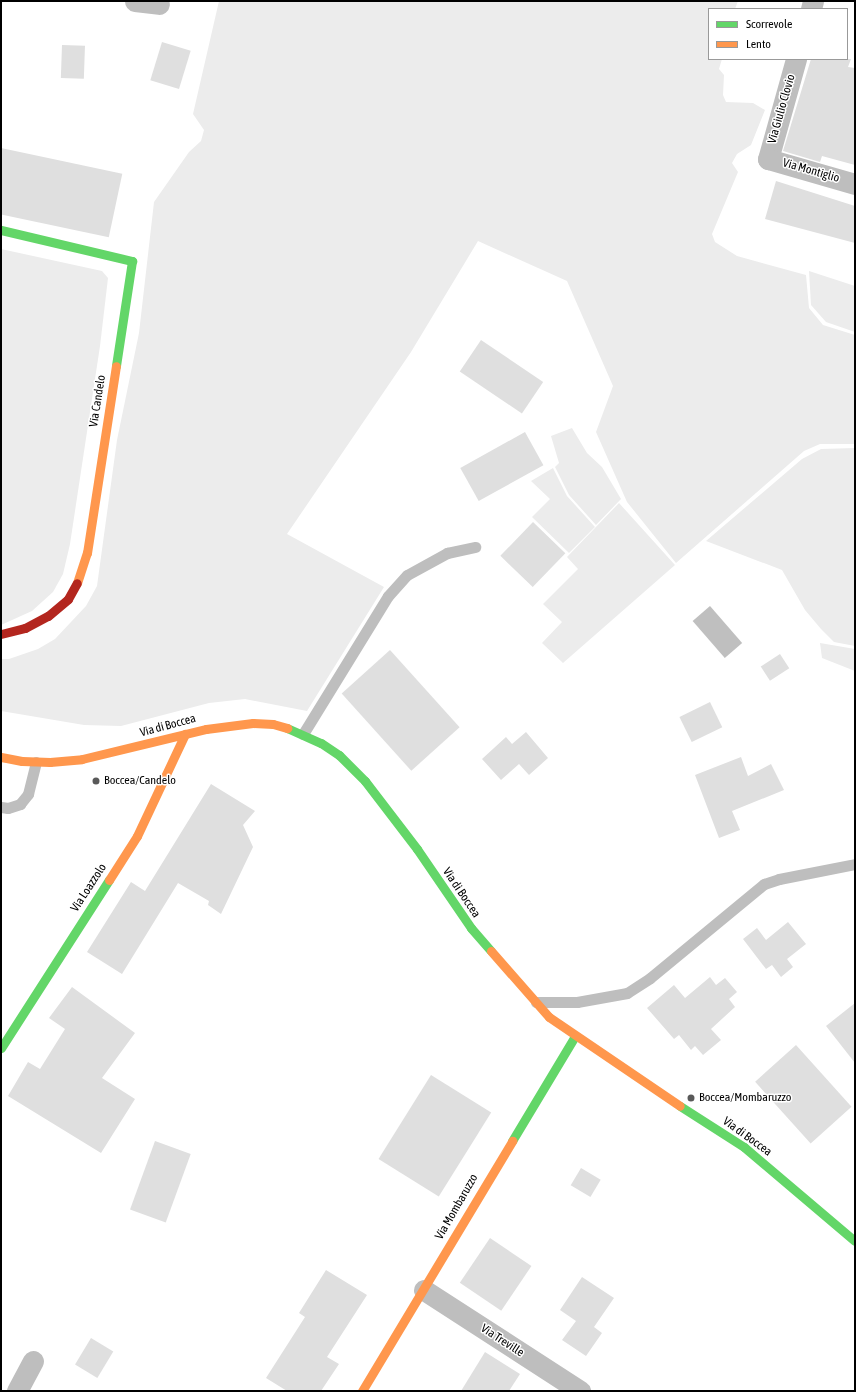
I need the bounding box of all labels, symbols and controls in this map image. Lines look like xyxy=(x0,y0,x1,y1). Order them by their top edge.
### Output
legend xyxy=(708,8,848,60)
text: Scorrevole xyxy=(746,17,793,31)
text: Lento xyxy=(746,37,771,51)
street label: Via Giulio Clovio xyxy=(765,73,799,145)
street label: Via Montiglio xyxy=(781,156,841,186)
street label: Via Candelo xyxy=(87,374,109,428)
street label: Via di Boccea xyxy=(139,712,197,740)
place label: Boccea/Candelo xyxy=(104,774,176,788)
marker: Boccea/Candelo xyxy=(91,776,101,786)
street label: Via Loazzolo xyxy=(68,861,110,915)
street label: Via di Boccea xyxy=(439,865,483,921)
place label: Boccea/Mombaruzzo xyxy=(699,1091,791,1105)
marker: Boccea/Mombaruzzo xyxy=(686,1093,696,1103)
street label: Via di Boccea xyxy=(720,1114,774,1160)
street label: Via Mombaruzzo xyxy=(433,1172,481,1242)
street label: Via Treville xyxy=(478,1322,526,1360)

